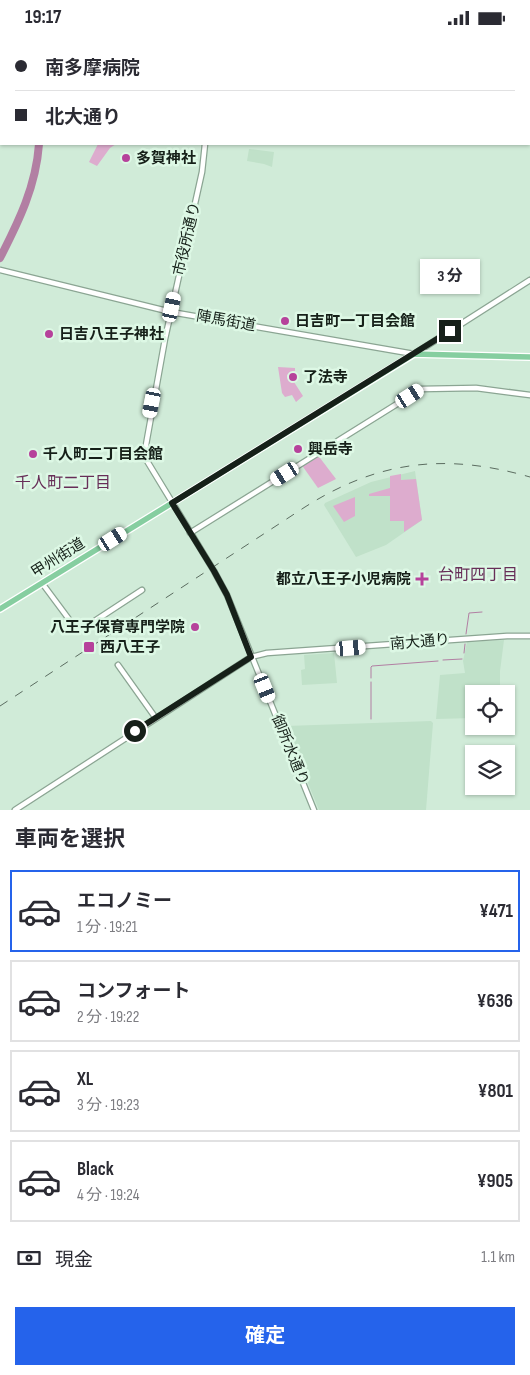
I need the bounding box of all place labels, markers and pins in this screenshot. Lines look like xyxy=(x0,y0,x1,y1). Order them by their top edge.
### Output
place label: 多賀神社 xyxy=(136,149,196,168)
marker: 多賀神社 xyxy=(120,152,132,164)
place label: 日吉町一丁目会館 xyxy=(295,312,415,331)
marker: 日吉町一丁目会館 xyxy=(279,315,291,327)
place label: 日吉八王子神社 xyxy=(59,325,164,344)
marker: 日吉八王子神社 xyxy=(43,328,55,340)
place label: 了法寺 xyxy=(303,368,348,387)
marker: 了法寺 xyxy=(287,371,299,383)
place label: 興岳寺 xyxy=(308,440,353,459)
marker: 興岳寺 xyxy=(292,443,304,455)
place label: 千人町二丁目会館 xyxy=(43,445,163,464)
marker: 千人町二丁目会館 xyxy=(27,448,39,460)
place label: 都立八王子小児病院 xyxy=(276,570,411,589)
marker: 都立八王子小児病院 xyxy=(415,572,429,586)
place label: 八王子保育専門学院 xyxy=(50,618,185,637)
marker: 八王子保育専門学院 xyxy=(189,621,201,633)
place label: 西八王子 xyxy=(100,638,160,657)
marker: 西八王子 xyxy=(82,640,96,654)

